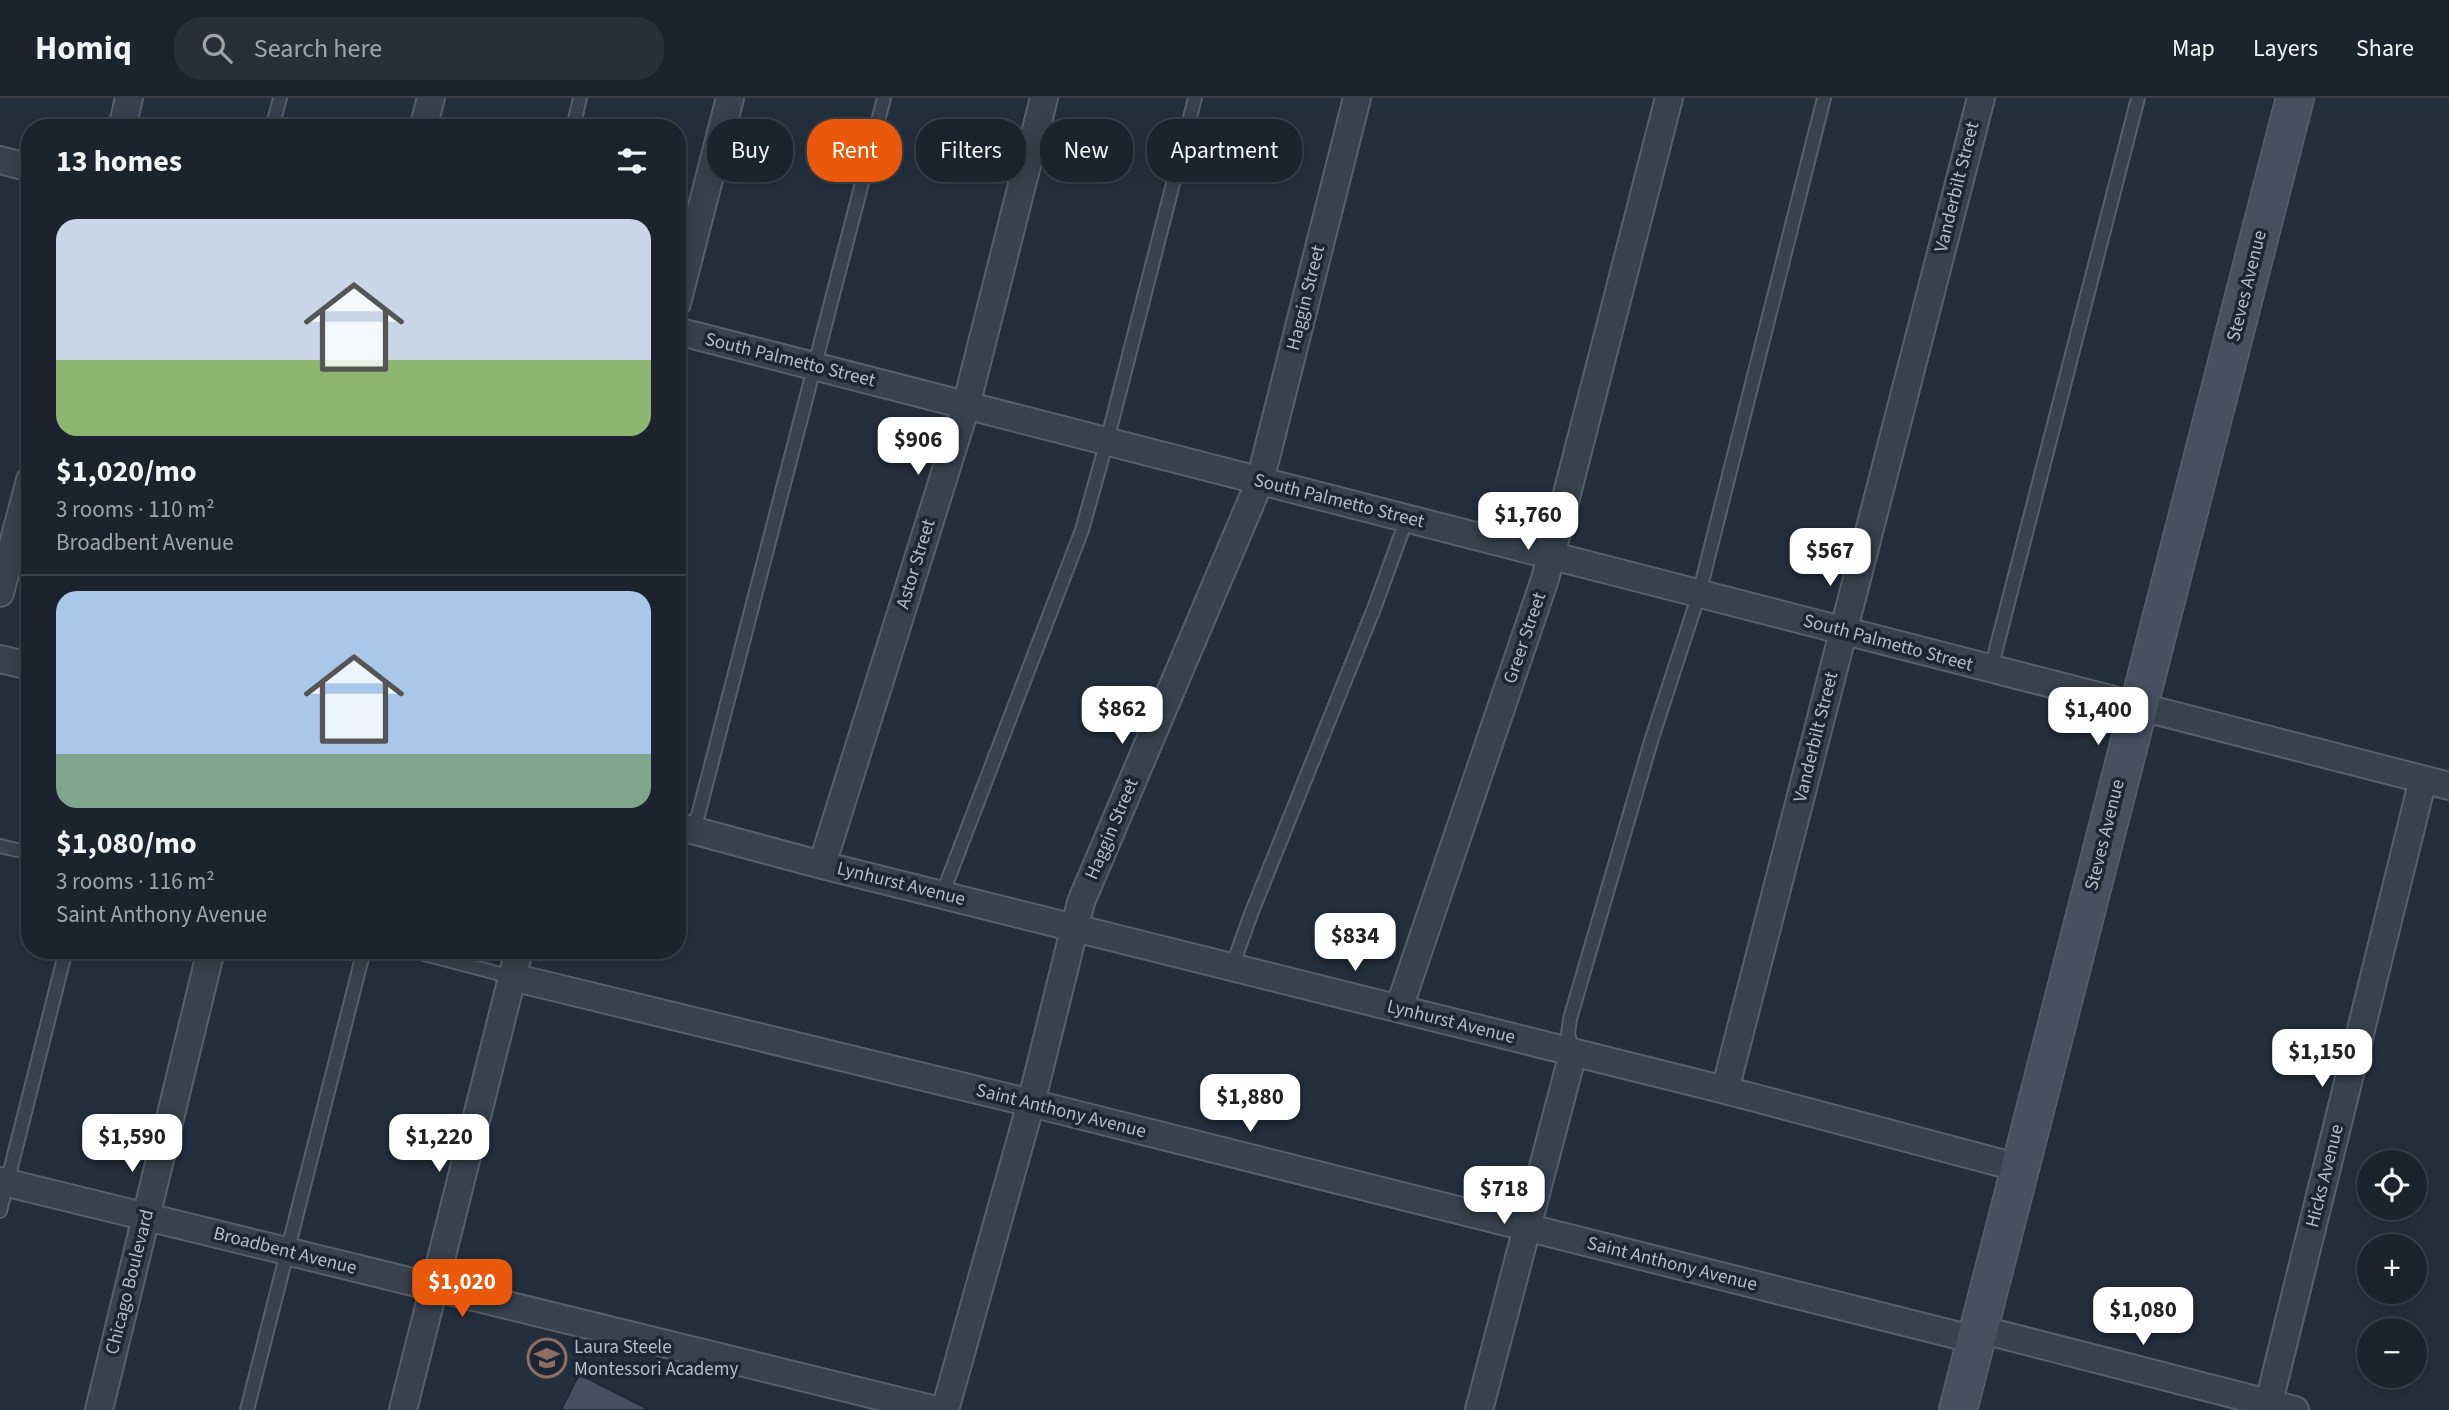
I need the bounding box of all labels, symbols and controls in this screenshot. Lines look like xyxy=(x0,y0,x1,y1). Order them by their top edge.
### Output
search box xyxy=(174,17,664,80)
text: Homiq xyxy=(35,25,132,72)
icon: search xyxy=(198,29,236,67)
text: Search here xyxy=(254,30,382,67)
text: Map xyxy=(2172,31,2215,66)
text: Layers xyxy=(2253,31,2318,66)
text: Share xyxy=(2356,31,2414,66)
street label: Vanderbilt Street xyxy=(1928,118,1986,255)
chip: Buy xyxy=(707,119,793,182)
chip: Rent xyxy=(807,119,902,182)
chip: Filters xyxy=(916,119,1026,182)
chip: New xyxy=(1040,119,1133,182)
chip: Apartment xyxy=(1147,119,1302,182)
text: 13 homes xyxy=(56,140,182,183)
icon: filters xyxy=(613,142,651,180)
street label: Steves Avenue xyxy=(2220,227,2274,345)
street label: Haggin Street xyxy=(1280,242,1332,353)
icon: home xyxy=(291,264,417,390)
street label: South Palmetto Street xyxy=(702,326,879,394)
pin: $906 xyxy=(877,418,959,477)
text: $906 xyxy=(894,423,942,456)
text: $1,020/mo xyxy=(56,450,197,493)
street label: South Palmetto Street xyxy=(1251,467,1428,535)
pin: $1,760 xyxy=(1471,492,1585,552)
text: 3 rooms · 110 m² xyxy=(56,493,215,526)
text: $1,760 xyxy=(1494,498,1562,531)
street label: Astor Street xyxy=(890,515,943,612)
text: Broadbent Avenue xyxy=(56,526,234,559)
pin: $567 xyxy=(1789,528,1871,588)
text: $567 xyxy=(1806,534,1854,567)
street label: Greer Street xyxy=(1497,588,1553,687)
street label: South Palmetto Street xyxy=(1800,607,1976,679)
icon: home xyxy=(291,636,417,762)
street label: Vanderbilt Street xyxy=(1787,668,1845,805)
pin: $862 xyxy=(1081,686,1163,746)
pin: $1,400 xyxy=(2041,688,2155,747)
text: $862 xyxy=(1098,692,1146,725)
text: $1,400 xyxy=(2064,693,2132,726)
street label: Haggin Street xyxy=(1079,774,1146,884)
street label: Steves Avenue xyxy=(2078,776,2132,894)
text: $1,080/mo xyxy=(56,822,197,865)
street label: Lynhurst Avenue xyxy=(834,855,968,913)
text: 3 rooms · 116 m² xyxy=(56,865,215,898)
text: Saint Anthony Avenue xyxy=(56,898,267,931)
pin: $834 xyxy=(1314,914,1396,973)
text: $834 xyxy=(1331,919,1379,952)
street label: Lynhurst Avenue xyxy=(1384,993,1518,1051)
pin: $1,150 xyxy=(2265,1030,2379,1089)
text: $1,150 xyxy=(2288,1035,2356,1068)
pin: $1,880 xyxy=(1193,1074,1307,1134)
street label: Saint Anthony Avenue xyxy=(973,1077,1149,1145)
text: $1,880 xyxy=(1216,1080,1284,1113)
pin: $1,590 xyxy=(75,1114,189,1174)
pin: $1,220 xyxy=(382,1114,496,1174)
text: $1,590 xyxy=(98,1120,166,1153)
text: $1,220 xyxy=(405,1120,473,1153)
street label: Hicks Avenue xyxy=(2299,1122,2351,1230)
map controls xyxy=(2357,1150,2427,1388)
button: locate xyxy=(2357,1150,2427,1220)
pin: $718 xyxy=(1463,1166,1545,1226)
text: $718 xyxy=(1480,1172,1528,1205)
street label: Chicago Boulevard xyxy=(99,1207,161,1357)
street label: Broadbent Avenue xyxy=(210,1220,360,1282)
street label: Saint Anthony Avenue xyxy=(1584,1230,1760,1298)
button: + xyxy=(2357,1234,2427,1304)
pin: $1,020 xyxy=(405,1260,519,1319)
text: $1,020 xyxy=(428,1265,496,1298)
pin: $1,080 xyxy=(2086,1288,2200,1347)
text: $1,080 xyxy=(2109,1293,2177,1326)
button: − xyxy=(2357,1318,2427,1388)
place label: Laura Steele Montessori Academy xyxy=(574,1334,738,1383)
school or university icon: Laura Steele Montessori Academy xyxy=(526,1337,568,1379)

